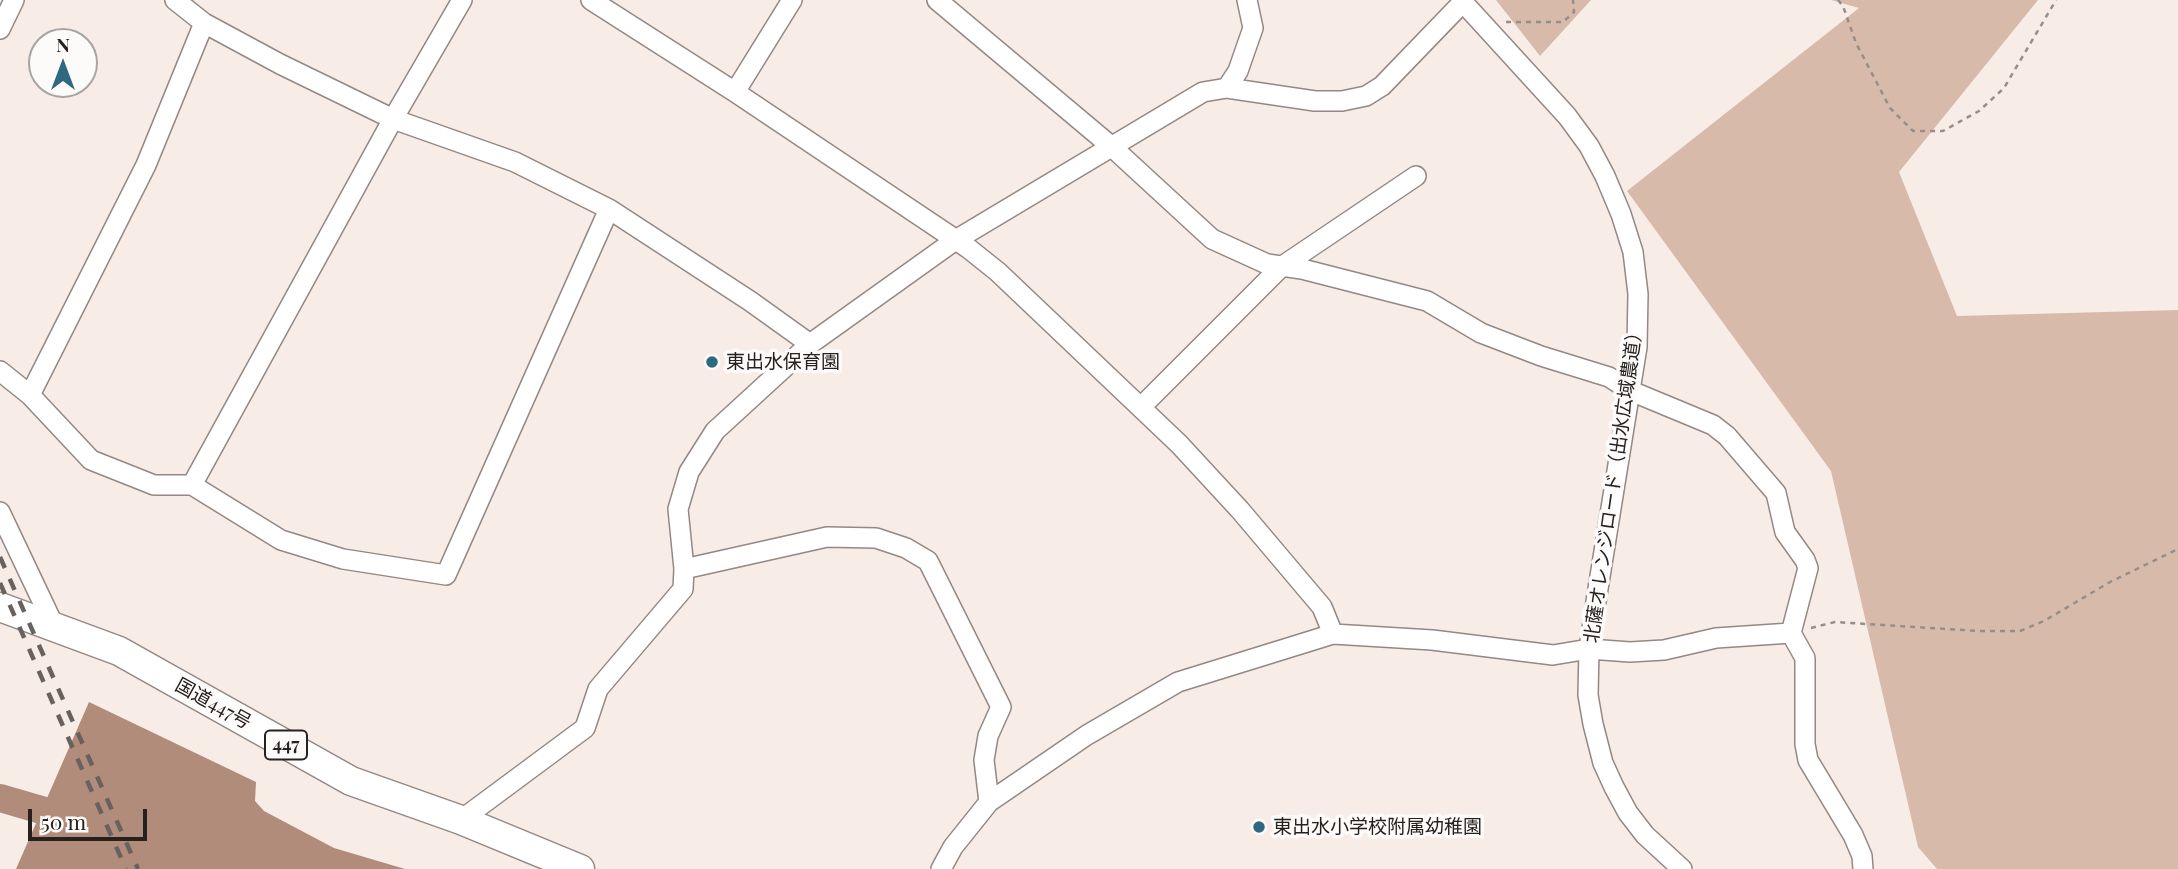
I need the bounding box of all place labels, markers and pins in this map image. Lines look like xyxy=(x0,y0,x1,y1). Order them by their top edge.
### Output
place label: 東出水保育園 xyxy=(726,351,840,373)
marker: 東出水保育園 xyxy=(704,354,720,370)
place label: 東出水小学校附属幼稚園 xyxy=(1273,816,1482,838)
marker: 東出水小学校附属幼稚園 xyxy=(1251,819,1267,835)

